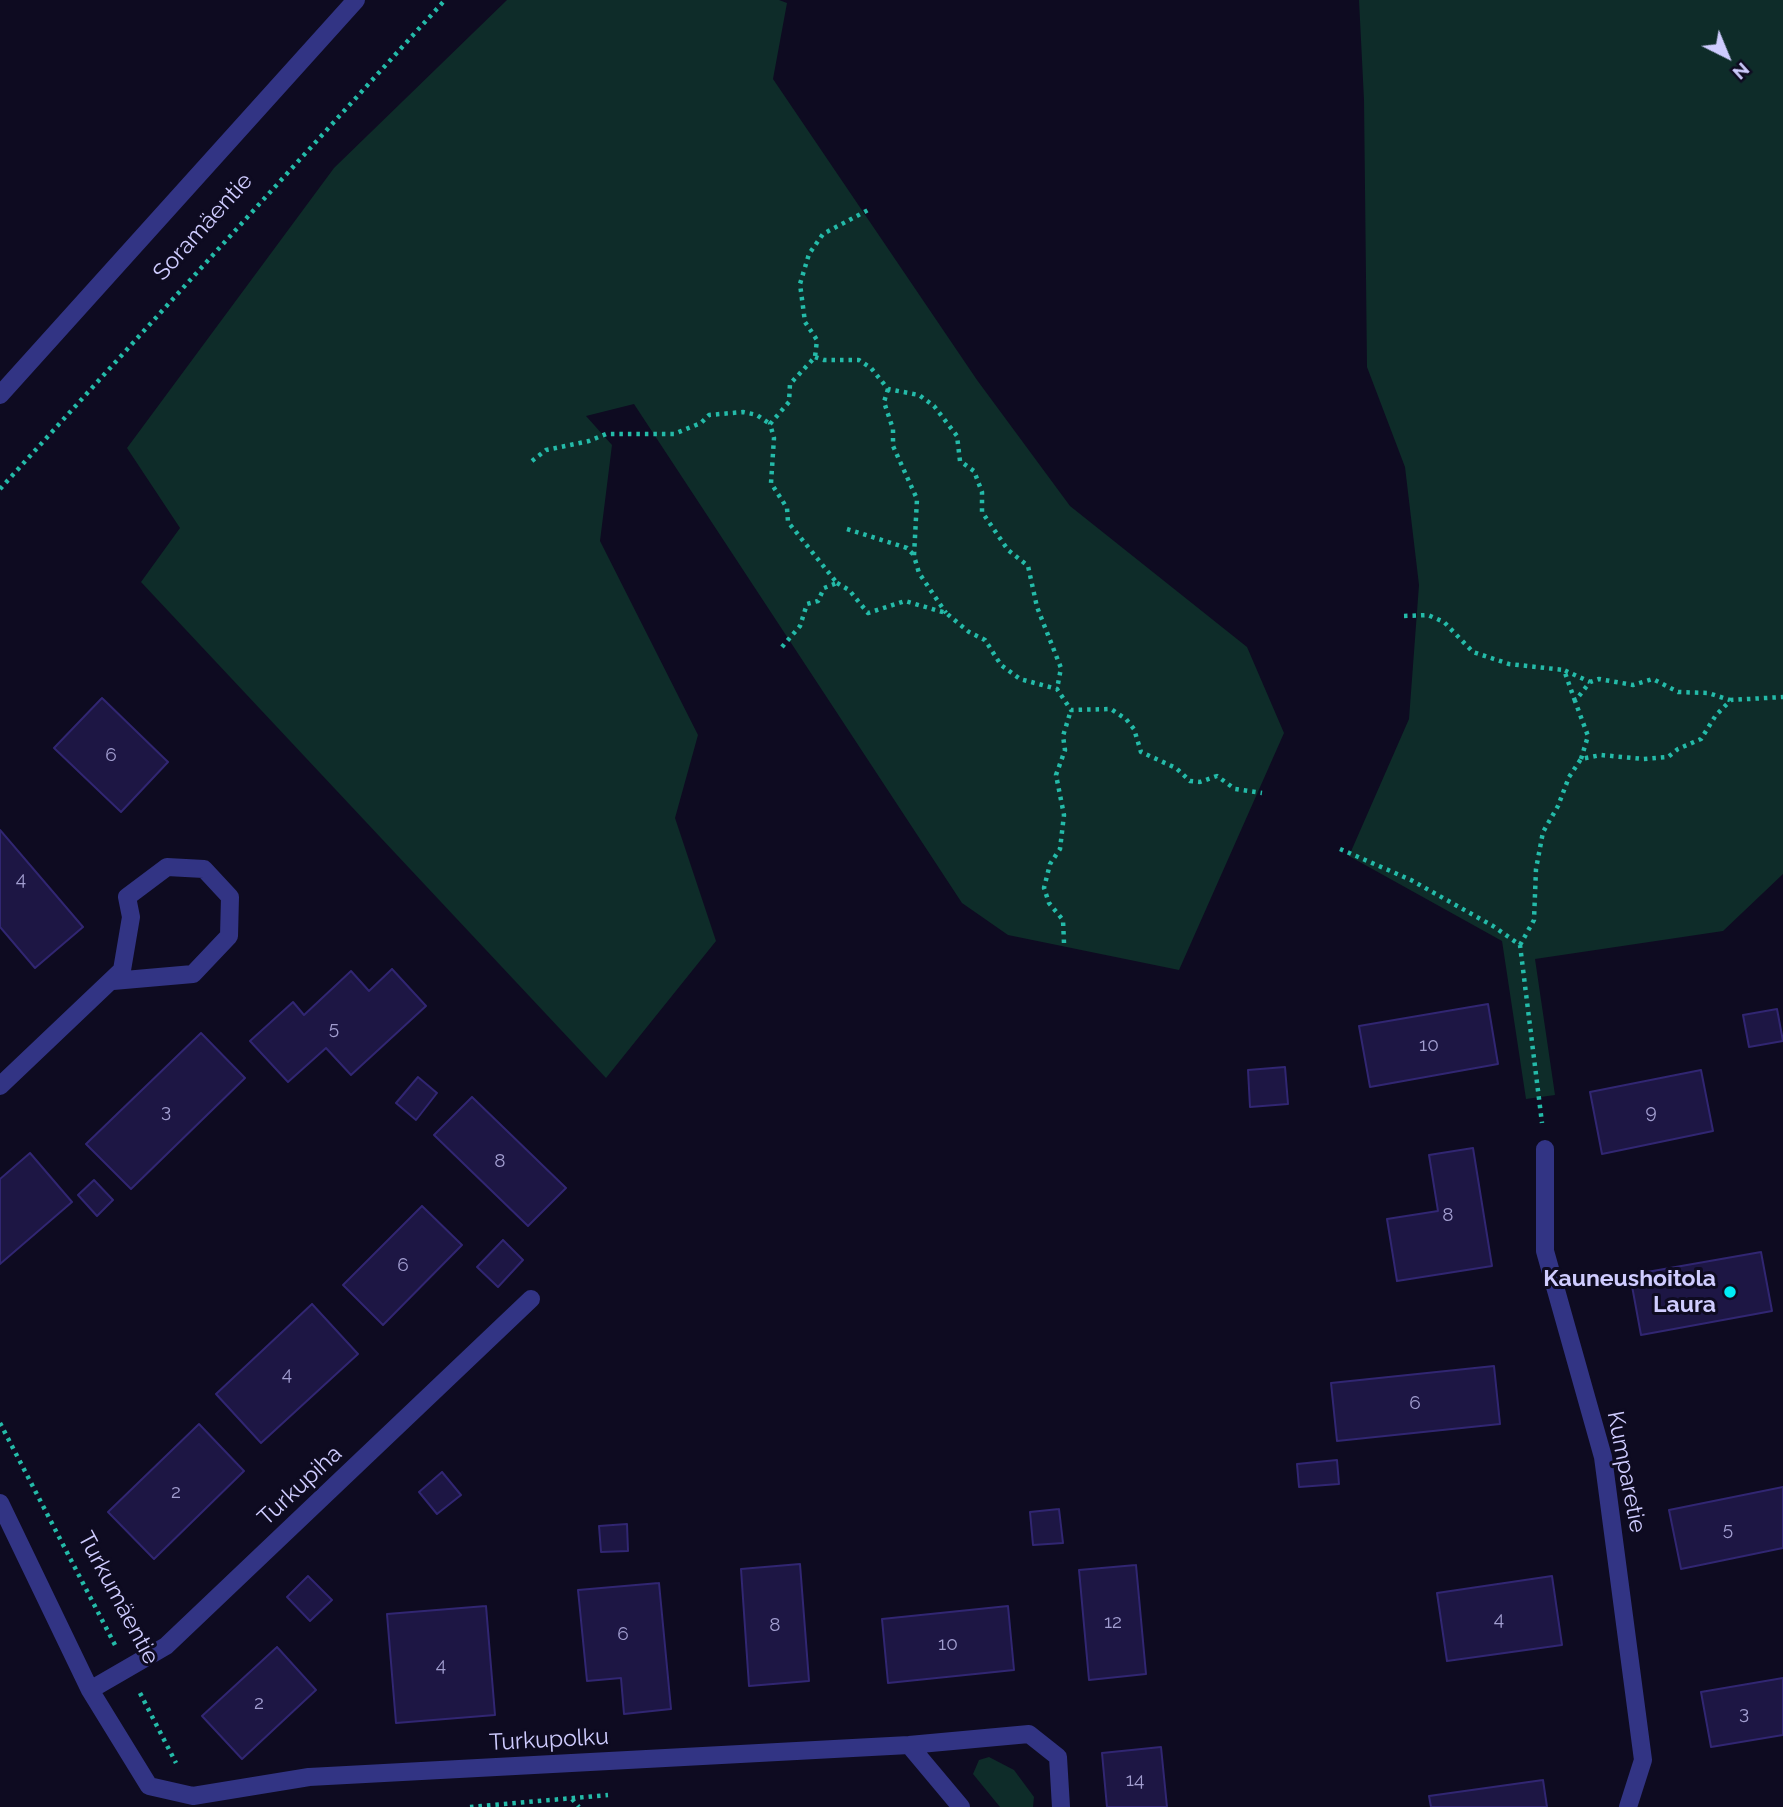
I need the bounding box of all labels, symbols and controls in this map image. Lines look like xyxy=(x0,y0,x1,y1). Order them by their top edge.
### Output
north arrow xyxy=(1692,21,1762,91)
text: N xyxy=(1729,58,1754,84)
street label: Soramäentie xyxy=(148,168,258,286)
house number: 6 xyxy=(105,744,117,766)
house number: 4 xyxy=(16,868,26,890)
house number: 5 xyxy=(329,1017,339,1039)
house number: 10 xyxy=(1419,1034,1439,1056)
house number: 3 xyxy=(161,1100,171,1122)
house number: 9 xyxy=(1645,1101,1657,1123)
house number: 8 xyxy=(494,1150,506,1172)
house number: 8 xyxy=(1442,1204,1454,1226)
house number: 6 xyxy=(397,1254,409,1276)
place label: Kauneushoitola Laura xyxy=(1543,1265,1716,1319)
marker: Kauneushoitola Laura xyxy=(1722,1284,1738,1300)
house number: 4 xyxy=(282,1363,292,1385)
house number: 6 xyxy=(1409,1392,1421,1414)
street label: Kumparetie xyxy=(1601,1409,1651,1535)
street label: Turkupiha xyxy=(252,1440,348,1532)
house number: 2 xyxy=(171,1481,181,1503)
house number: 5 xyxy=(1723,1518,1733,1540)
street label: Turkumäentie xyxy=(71,1527,165,1669)
house number: 4 xyxy=(1494,1608,1504,1630)
house number: 12 xyxy=(1104,1611,1122,1633)
house number: 8 xyxy=(769,1614,781,1636)
house number: 6 xyxy=(617,1623,629,1645)
house number: 10 xyxy=(938,1633,958,1655)
house number: 4 xyxy=(436,1654,446,1676)
house number: 2 xyxy=(254,1692,264,1714)
house number: 3 xyxy=(1739,1702,1749,1724)
street label: Turkupolku xyxy=(489,1723,609,1757)
house number: 14 xyxy=(1126,1769,1144,1791)

